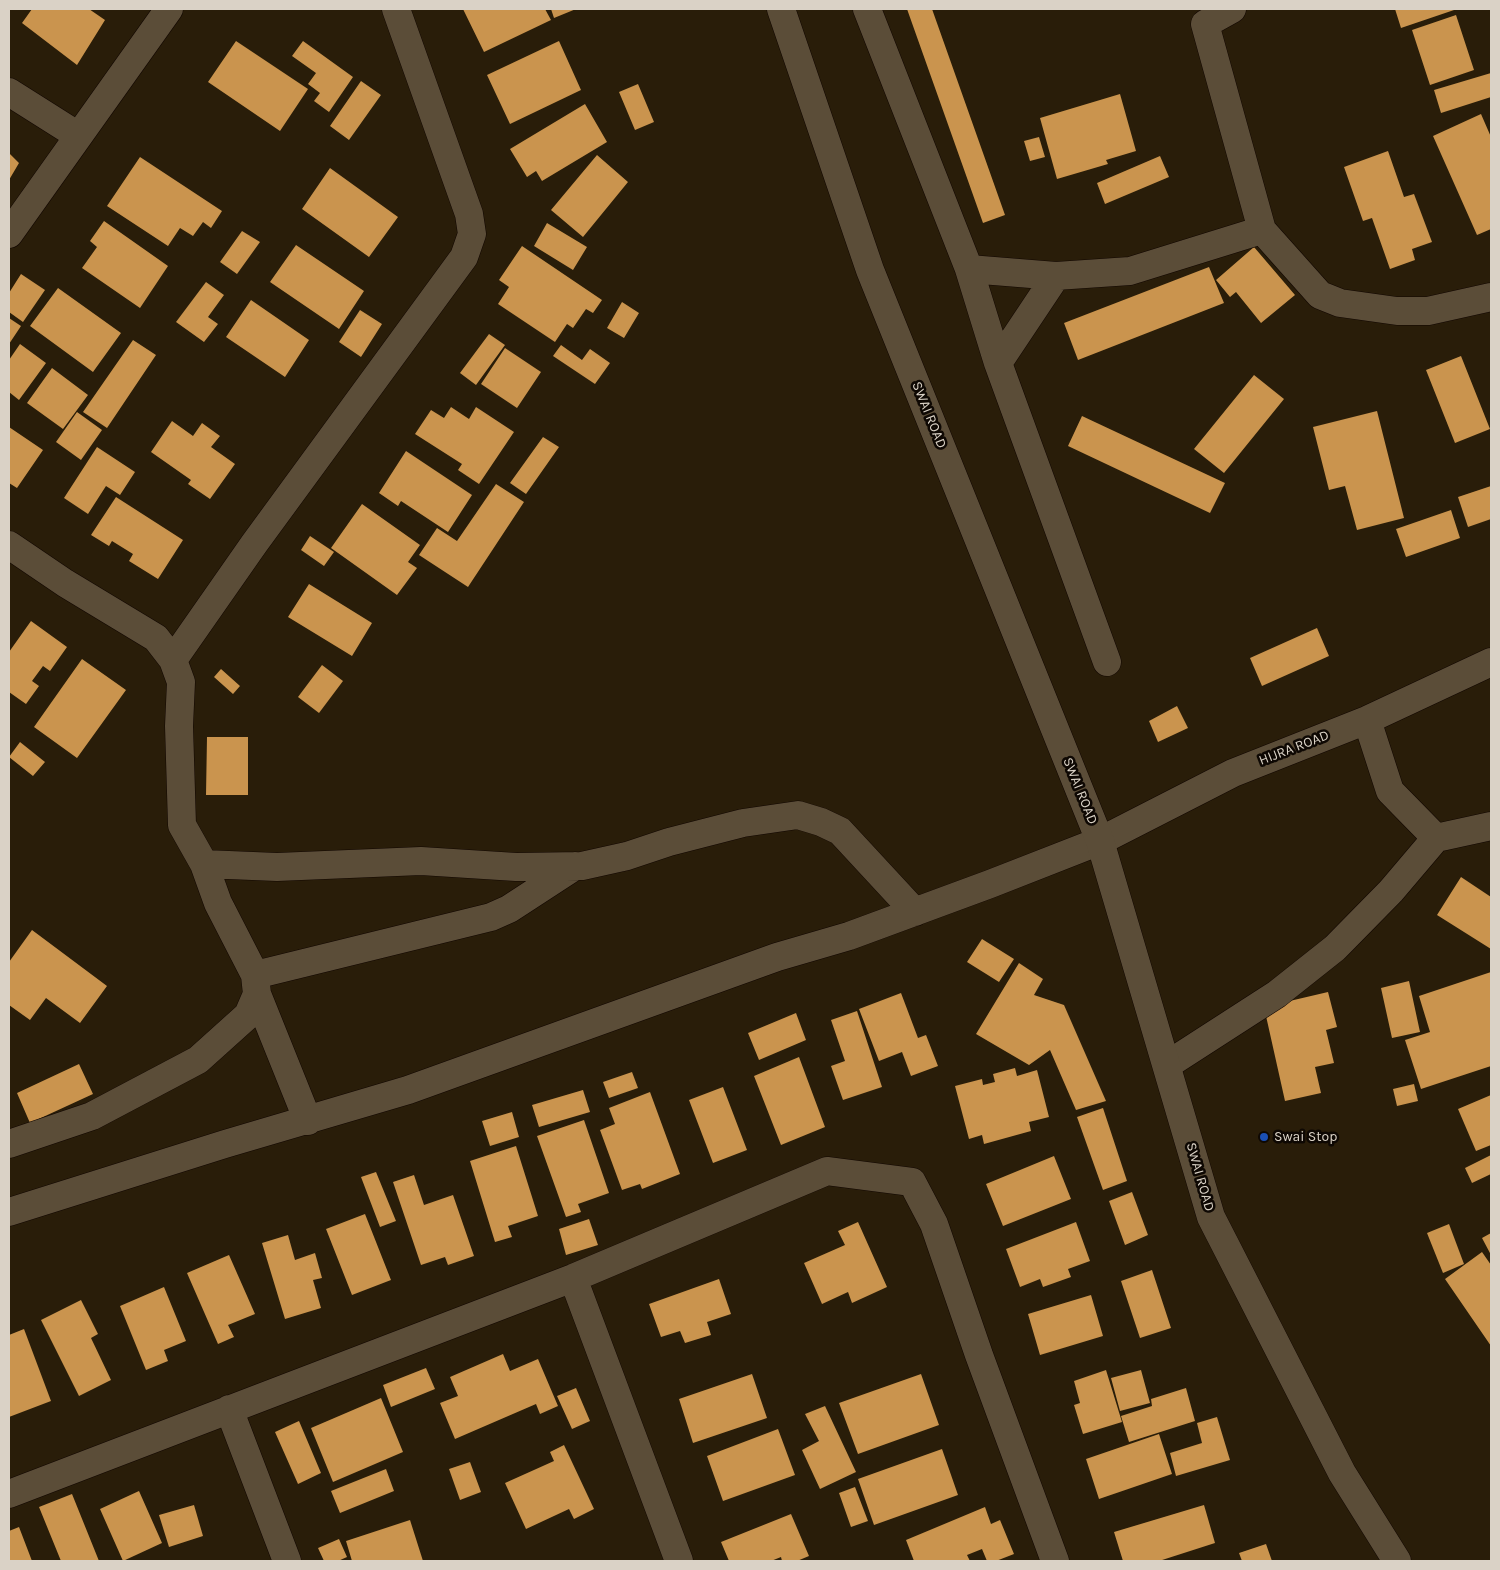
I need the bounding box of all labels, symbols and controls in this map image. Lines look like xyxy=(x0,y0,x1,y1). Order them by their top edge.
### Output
street label: SWAI ROAD xyxy=(908,379,950,451)
street label: HIJRA ROAD xyxy=(1257,727,1331,769)
street label: SWAI ROAD xyxy=(1059,755,1101,827)
place label: Swai Stop xyxy=(1274,1129,1337,1145)
marker: Swai Stop xyxy=(1258,1131,1270,1143)
street label: SWAI ROAD xyxy=(1182,1141,1218,1213)

